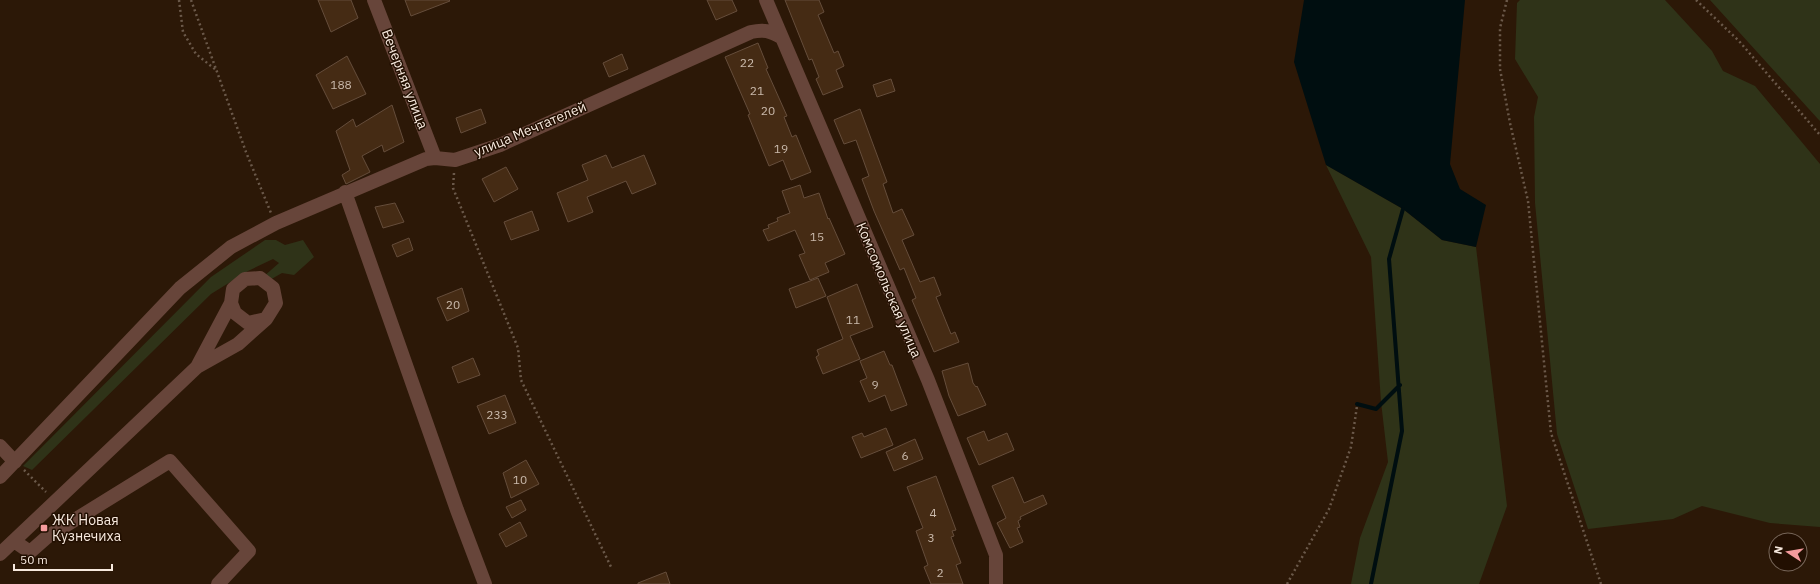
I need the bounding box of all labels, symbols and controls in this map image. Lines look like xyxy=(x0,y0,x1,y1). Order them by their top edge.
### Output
street label: Вечерняя улица xyxy=(378,27,432,132)
house number: 22 xyxy=(740,55,754,70)
house number: 188 xyxy=(330,77,352,92)
house number: 21 xyxy=(750,83,764,98)
street label: улица Мечтателей xyxy=(471,97,589,161)
house number: 20 xyxy=(761,103,775,118)
house number: 19 xyxy=(774,141,788,156)
street label: Комсомольская улица xyxy=(852,219,926,361)
house number: 15 xyxy=(810,229,824,244)
house number: 20 xyxy=(446,297,460,312)
house number: 11 xyxy=(846,312,860,327)
house number: 9 xyxy=(871,377,879,392)
house number: 233 xyxy=(486,407,508,422)
house number: 6 xyxy=(901,448,909,463)
house number: 10 xyxy=(513,472,527,487)
house number: 4 xyxy=(929,505,937,520)
place label: ЖК Новая Кузнечиха xyxy=(52,511,122,545)
marker: ЖК Новая Кузнечиха xyxy=(39,523,49,533)
house number: 3 xyxy=(927,530,935,545)
north arrow xyxy=(1768,532,1808,572)
text: N xyxy=(1771,545,1786,555)
scale bar xyxy=(14,546,112,572)
text: 50 m xyxy=(20,552,48,567)
house number: 2 xyxy=(936,565,944,580)

